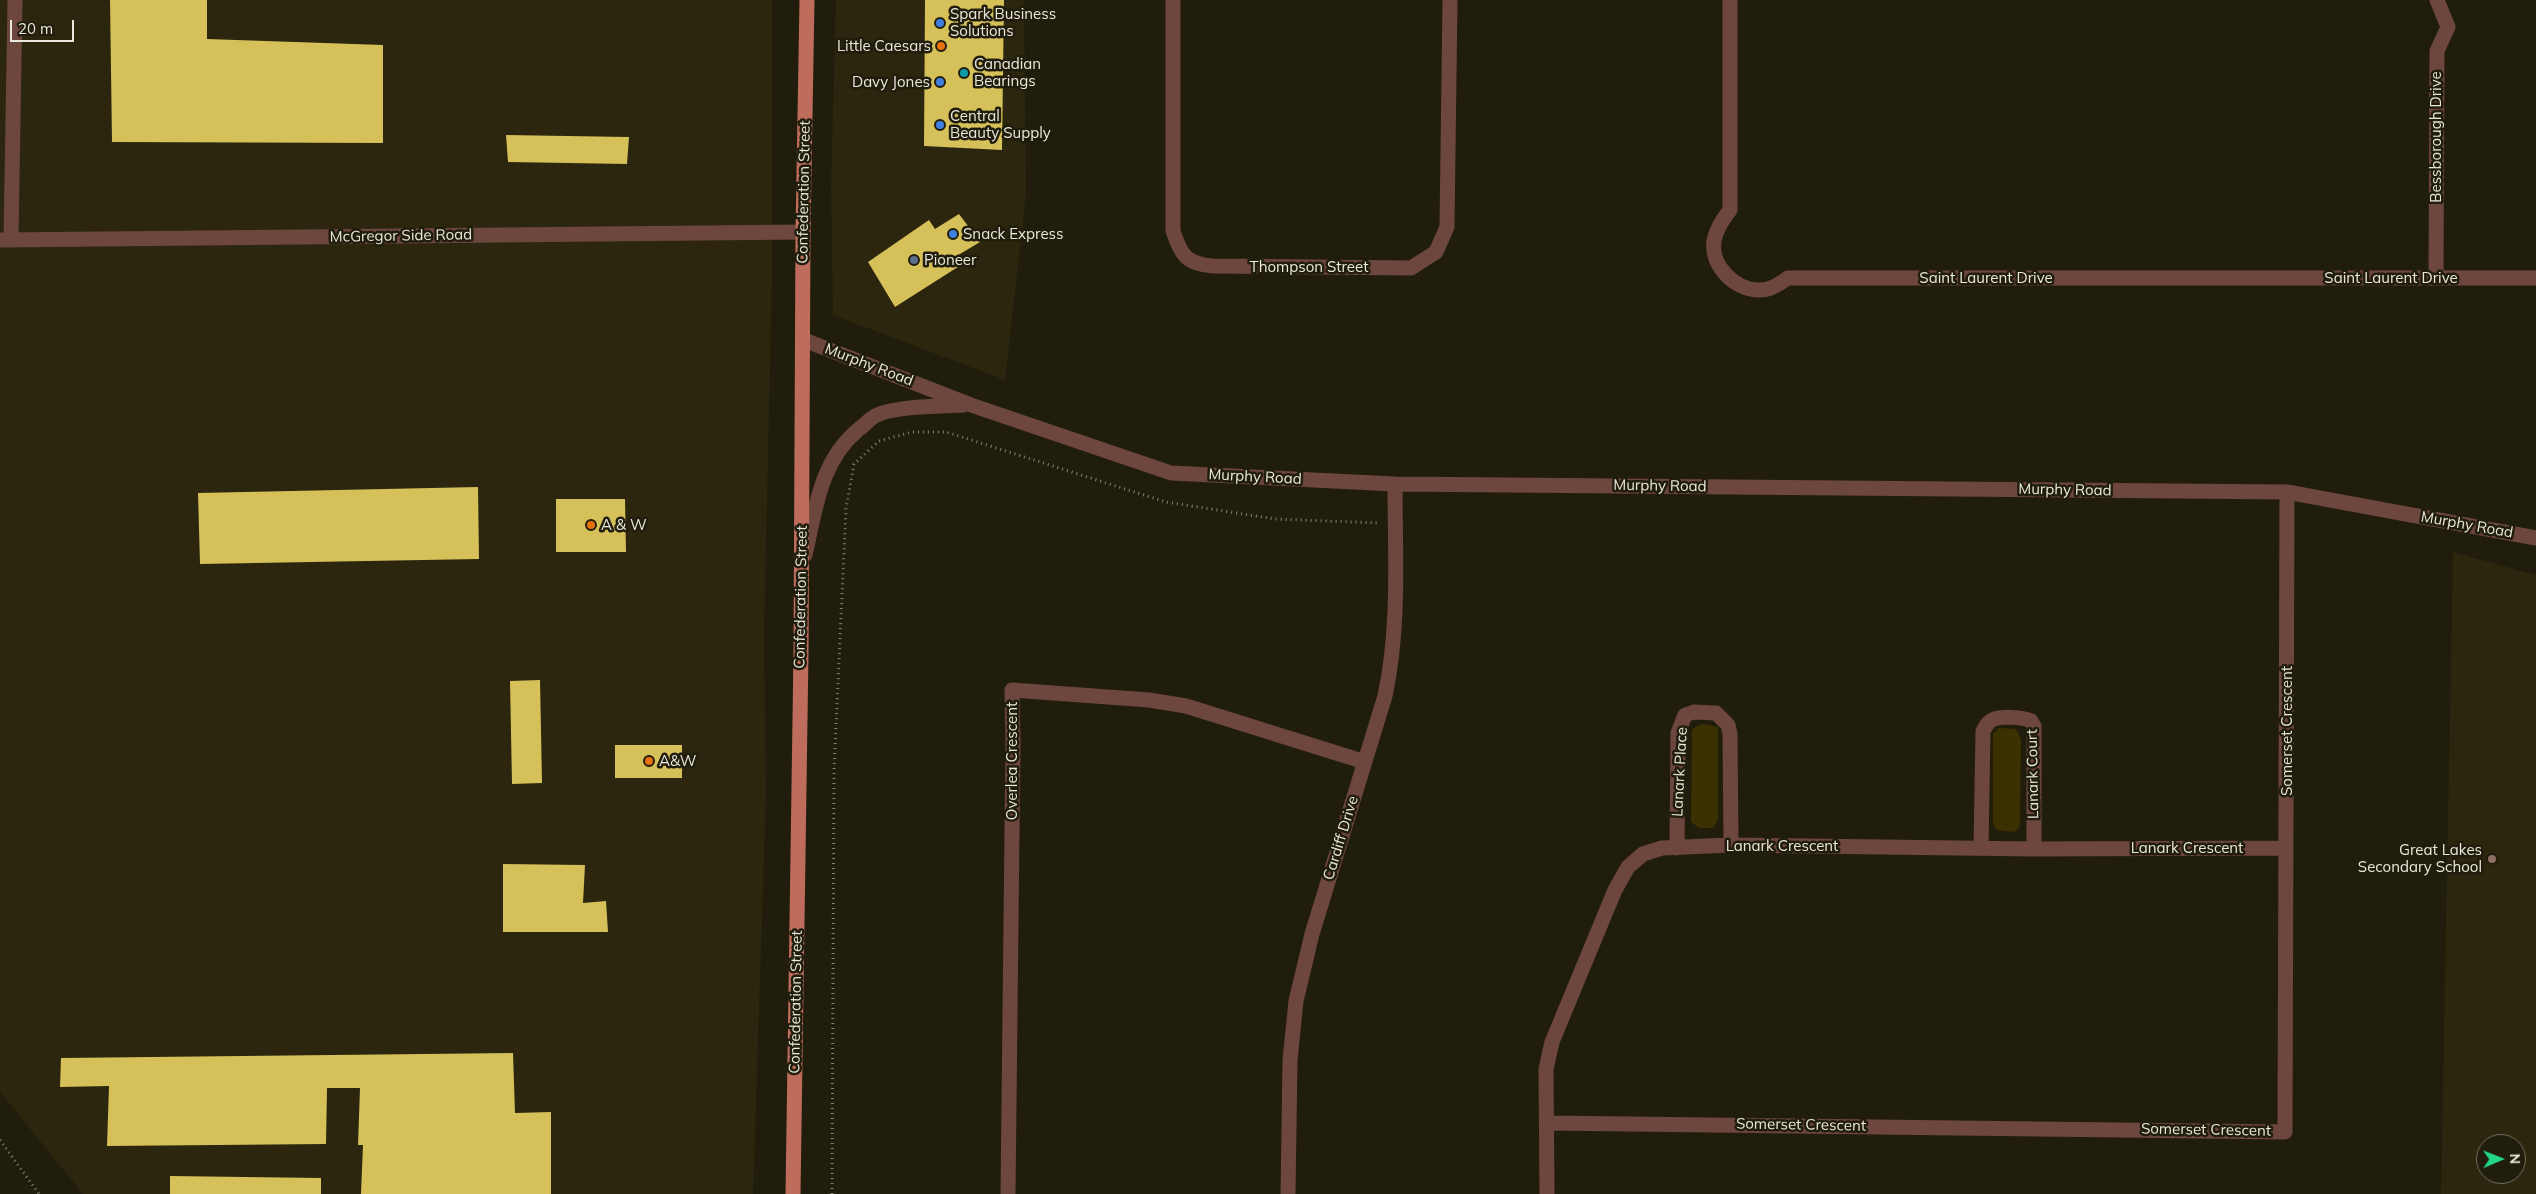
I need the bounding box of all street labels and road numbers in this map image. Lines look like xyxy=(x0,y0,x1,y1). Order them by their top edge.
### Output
street label: Bessborough Drive xyxy=(2427,71,2445,203)
street label: Confederation Street xyxy=(794,120,814,264)
street label: McGregor Side Road xyxy=(330,226,472,246)
street label: Thompson Street xyxy=(1250,258,1368,276)
street label: Saint Laurent Drive xyxy=(1919,269,2053,287)
street label: Saint Laurent Drive xyxy=(2324,269,2458,287)
street label: Murphy Road xyxy=(822,340,916,390)
street label: Murphy Road xyxy=(1208,466,1302,488)
street label: Murphy Road xyxy=(1613,476,1707,496)
street label: Murphy Road xyxy=(2018,480,2112,500)
street label: Murphy Road xyxy=(2419,508,2515,542)
street label: Confederation Street xyxy=(791,525,811,669)
street label: Somerset Crescent xyxy=(2278,666,2296,796)
street label: Overlea Crescent xyxy=(1003,702,1021,820)
street label: Lanark Place xyxy=(1669,727,1691,817)
street label: Lanark Court xyxy=(2023,729,2043,819)
street label: Cardiff Drive xyxy=(1320,794,1362,882)
street label: Lanark Crescent xyxy=(1726,837,1838,855)
street label: Lanark Crescent xyxy=(2131,839,2243,857)
street label: Confederation Street xyxy=(786,930,806,1074)
street label: Somerset Crescent xyxy=(1736,1115,1866,1135)
street label: Somerset Crescent xyxy=(2141,1120,2271,1140)

